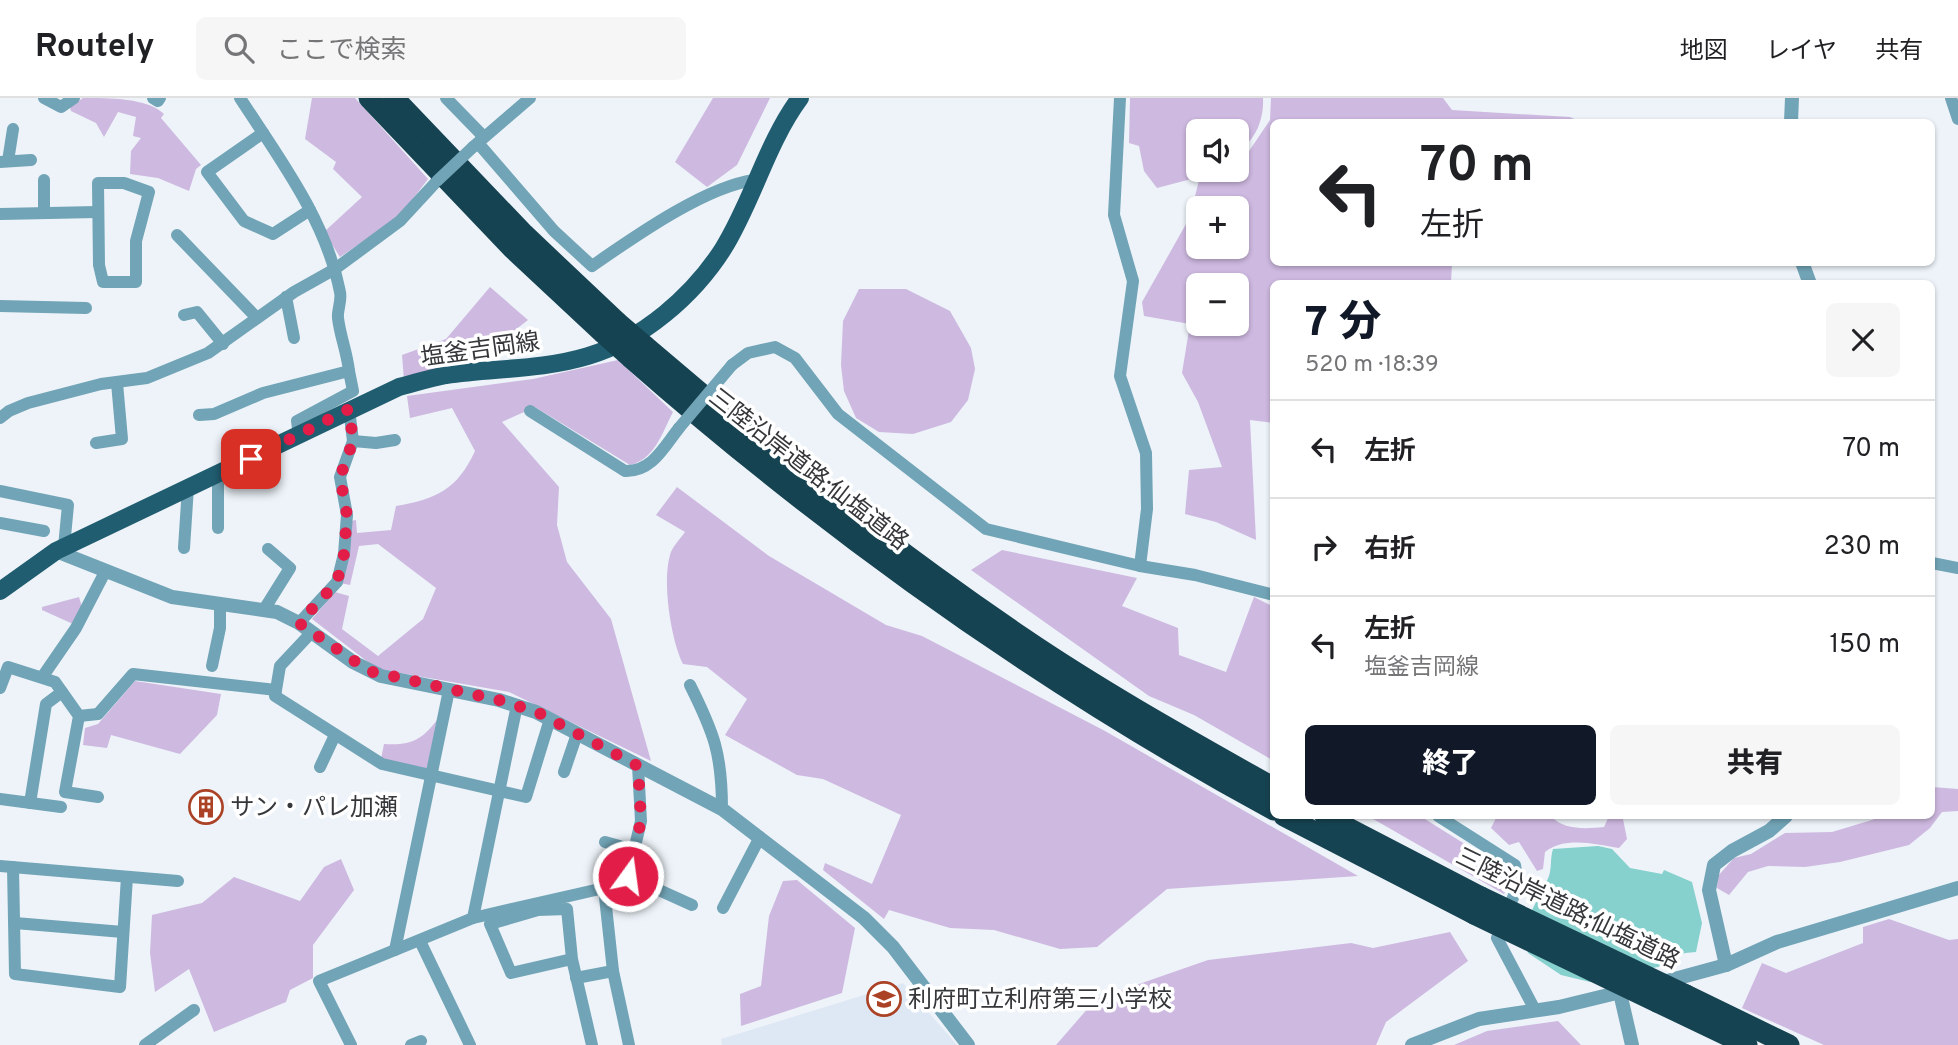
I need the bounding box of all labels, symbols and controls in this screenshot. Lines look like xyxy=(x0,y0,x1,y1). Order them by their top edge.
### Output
search box xyxy=(196,17,686,80)
text: Routely xyxy=(35,27,154,69)
icon: search xyxy=(220,29,258,67)
text: ここで検索 xyxy=(276,35,407,68)
text: 地図 xyxy=(1680,37,1728,67)
text: レイヤ xyxy=(1766,37,1837,67)
text: 共有 xyxy=(1875,37,1923,67)
map controls xyxy=(1186,119,1249,336)
button: sound xyxy=(1186,119,1249,182)
text: 70 m xyxy=(1420,137,1534,199)
icon: left xyxy=(1305,147,1396,238)
button: + xyxy=(1186,196,1249,259)
text: 左折 xyxy=(1420,207,1484,247)
button: − xyxy=(1186,273,1249,336)
text: 7 分 xyxy=(1305,298,1381,351)
button: close xyxy=(1826,303,1900,377)
street label: 塩釜吉岡線 xyxy=(419,328,542,374)
text: 520 m · 18:39 xyxy=(1305,351,1439,380)
street label: 三陸沿岸道路;仙塩道路 xyxy=(702,383,914,558)
pin xyxy=(221,429,281,489)
icon: left xyxy=(1305,430,1343,468)
text: 70 m xyxy=(1842,433,1900,466)
text: 左折 xyxy=(1364,436,1416,469)
icon: arrive xyxy=(232,440,270,478)
icon: right xyxy=(1305,528,1343,566)
text: 230 m xyxy=(1824,531,1900,564)
text: 右折 xyxy=(1364,534,1416,567)
text: 左折 xyxy=(1364,614,1416,647)
icon: left xyxy=(1305,626,1343,664)
text: 150 m xyxy=(1829,629,1900,662)
text: 塩釜吉岡線 xyxy=(1364,654,1479,683)
button: 終了 xyxy=(1305,725,1596,805)
button: 共有 xyxy=(1610,725,1900,805)
building icon: サン・パレ加瀬 xyxy=(187,788,225,826)
place label: サン・パレ加瀬 xyxy=(230,794,398,824)
position arrow xyxy=(591,839,665,913)
street label: 三陸沿岸道路;仙塩道路 xyxy=(1450,843,1684,977)
school or university icon: 利府町立利府第三小学校 xyxy=(865,980,903,1018)
place label: 利府町立利府第三小学校 xyxy=(908,986,1172,1016)

